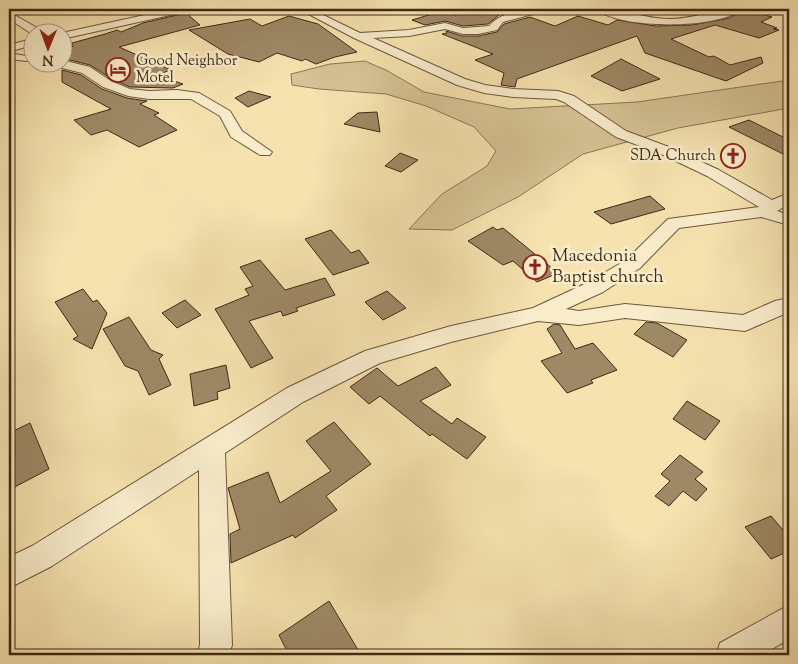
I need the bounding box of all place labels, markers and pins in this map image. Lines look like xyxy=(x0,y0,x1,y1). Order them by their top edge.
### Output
place label: Good Neighbor Motel xyxy=(136,51,238,89)
hotel icon: Good Neighbor Motel xyxy=(105,57,131,83)
church icon: SDA Church xyxy=(720,143,746,169)
place label: SDA Church xyxy=(630,146,716,167)
place label: Macedonia Baptist church xyxy=(552,244,664,291)
church icon: Macedonia Baptist church xyxy=(522,254,548,280)

